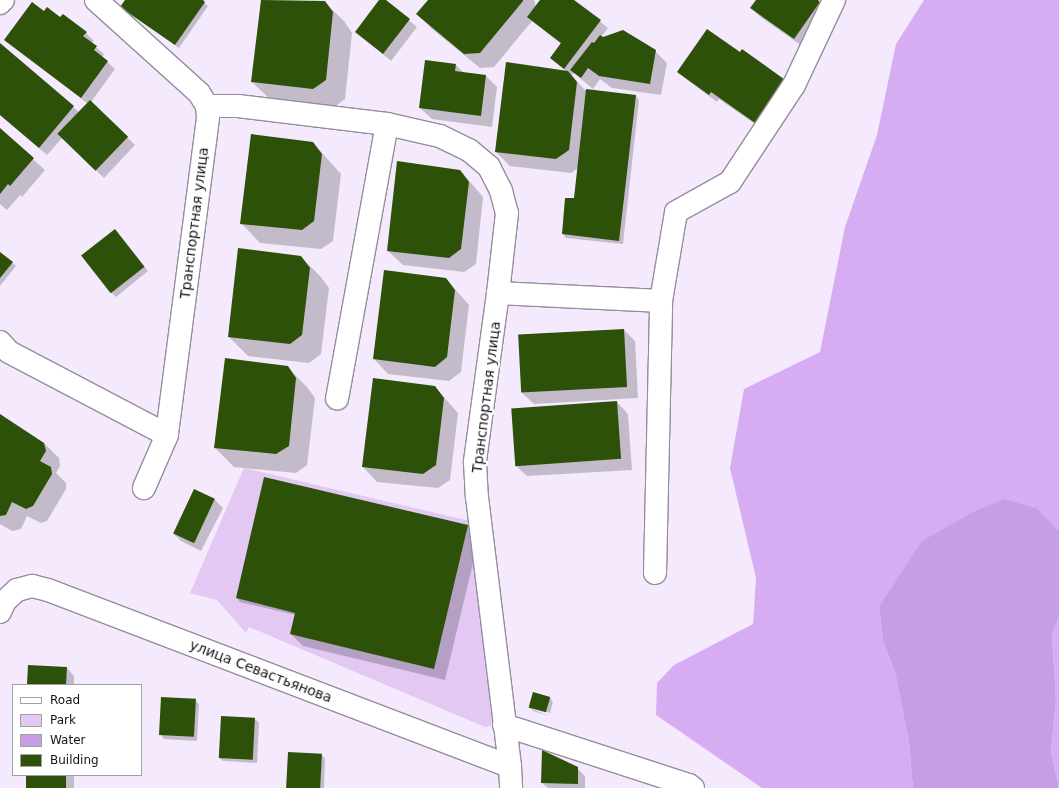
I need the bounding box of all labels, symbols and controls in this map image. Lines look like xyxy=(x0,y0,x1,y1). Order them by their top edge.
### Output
street label: Транспортная улица xyxy=(176,146,212,300)
street label: Транспортная улица xyxy=(468,320,504,474)
street label: улица Севастьянова xyxy=(187,636,335,706)
legend xyxy=(12,684,142,776)
text: Road xyxy=(50,693,80,707)
text: Park xyxy=(50,713,76,727)
text: Water xyxy=(50,733,85,747)
text: Building xyxy=(50,753,99,767)

